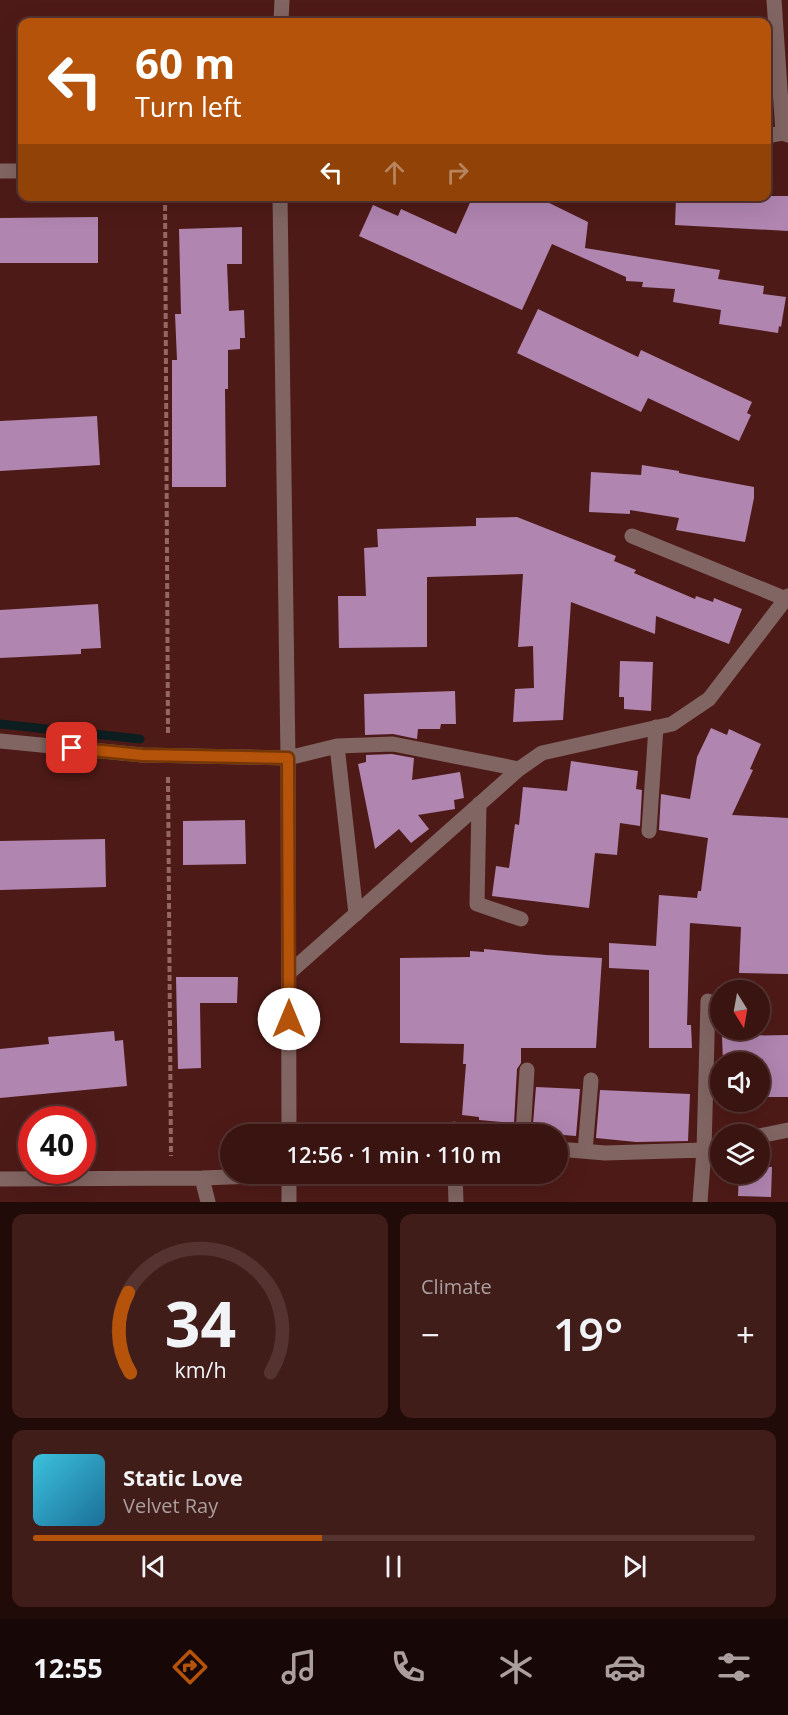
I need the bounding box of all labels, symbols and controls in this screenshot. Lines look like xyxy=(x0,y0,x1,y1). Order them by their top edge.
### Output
text: 60 m xyxy=(135,34,235,91)
icon: left xyxy=(36,42,114,120)
text: Turn left xyxy=(135,88,242,125)
icon: left xyxy=(315,156,348,189)
icon: ahead xyxy=(378,156,411,189)
icon: right xyxy=(441,156,474,189)
pin xyxy=(46,722,97,773)
icon: arrive xyxy=(55,731,88,764)
north arrow xyxy=(710,980,770,1040)
map controls xyxy=(710,980,770,1184)
position arrow xyxy=(257,987,321,1051)
button: sound xyxy=(710,1052,770,1112)
speed limit sign: 40 xyxy=(18,1106,96,1184)
button: layers xyxy=(710,1124,770,1184)
text: 12:56 · 1 min · 110 m xyxy=(286,1139,502,1169)
text: Climate xyxy=(421,1273,492,1300)
text: 34 xyxy=(164,1280,236,1365)
text: 19° xyxy=(553,1303,623,1364)
text: − xyxy=(421,1312,440,1357)
text: + xyxy=(736,1312,755,1357)
text: km/h xyxy=(174,1355,226,1384)
text: Static Love xyxy=(123,1462,243,1492)
text: Velvet Ray xyxy=(123,1492,218,1519)
icon: previous xyxy=(137,1550,170,1583)
icon: pause xyxy=(377,1550,410,1583)
icon: next xyxy=(618,1550,651,1583)
icon: directions xyxy=(169,1646,211,1688)
icon: music xyxy=(278,1646,320,1688)
icon: phone xyxy=(387,1646,429,1688)
icon: climate xyxy=(495,1646,537,1688)
icon: car xyxy=(604,1646,646,1688)
icon: filters xyxy=(713,1646,755,1688)
text: 12:55 xyxy=(33,1649,103,1686)

